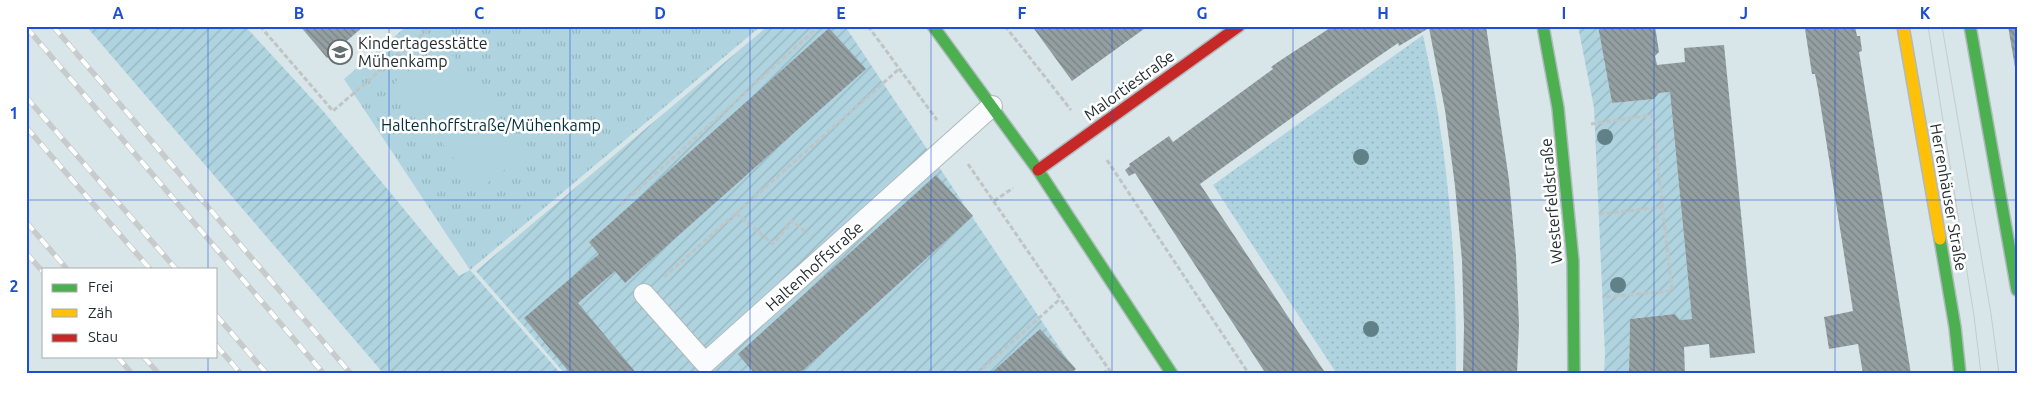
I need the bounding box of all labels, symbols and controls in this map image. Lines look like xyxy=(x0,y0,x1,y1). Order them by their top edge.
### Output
text: A xyxy=(112,4,124,22)
text: B xyxy=(294,4,304,22)
text: C xyxy=(474,4,484,22)
text: D xyxy=(654,4,666,22)
text: E xyxy=(836,4,846,22)
text: F xyxy=(1018,4,1027,22)
text: G xyxy=(1196,4,1208,22)
text: H xyxy=(1377,4,1389,22)
text: I xyxy=(1562,4,1566,22)
text: J xyxy=(1740,4,1748,22)
text: K xyxy=(1920,4,1931,22)
place label: Kindertagesstätte Mühenkamp xyxy=(358,34,488,70)
school or university icon: Kindertagesstätte Mühenkamp xyxy=(327,39,353,65)
street label: Malortiestraße xyxy=(1081,46,1177,124)
text: 1 xyxy=(9,104,19,122)
park label: Haltenhoffstraße/Mühenkamp xyxy=(381,116,601,134)
street label: Herrenhäuser Straße xyxy=(1927,122,1971,272)
street label: Westerfeldstraße xyxy=(1537,137,1565,265)
street label: Haltenhoffstraße xyxy=(762,218,866,314)
legend xyxy=(42,268,218,358)
text: 2 xyxy=(9,277,19,295)
text: Frei xyxy=(88,278,113,295)
text: Zäh xyxy=(88,304,113,321)
text: Stau xyxy=(88,328,118,345)

